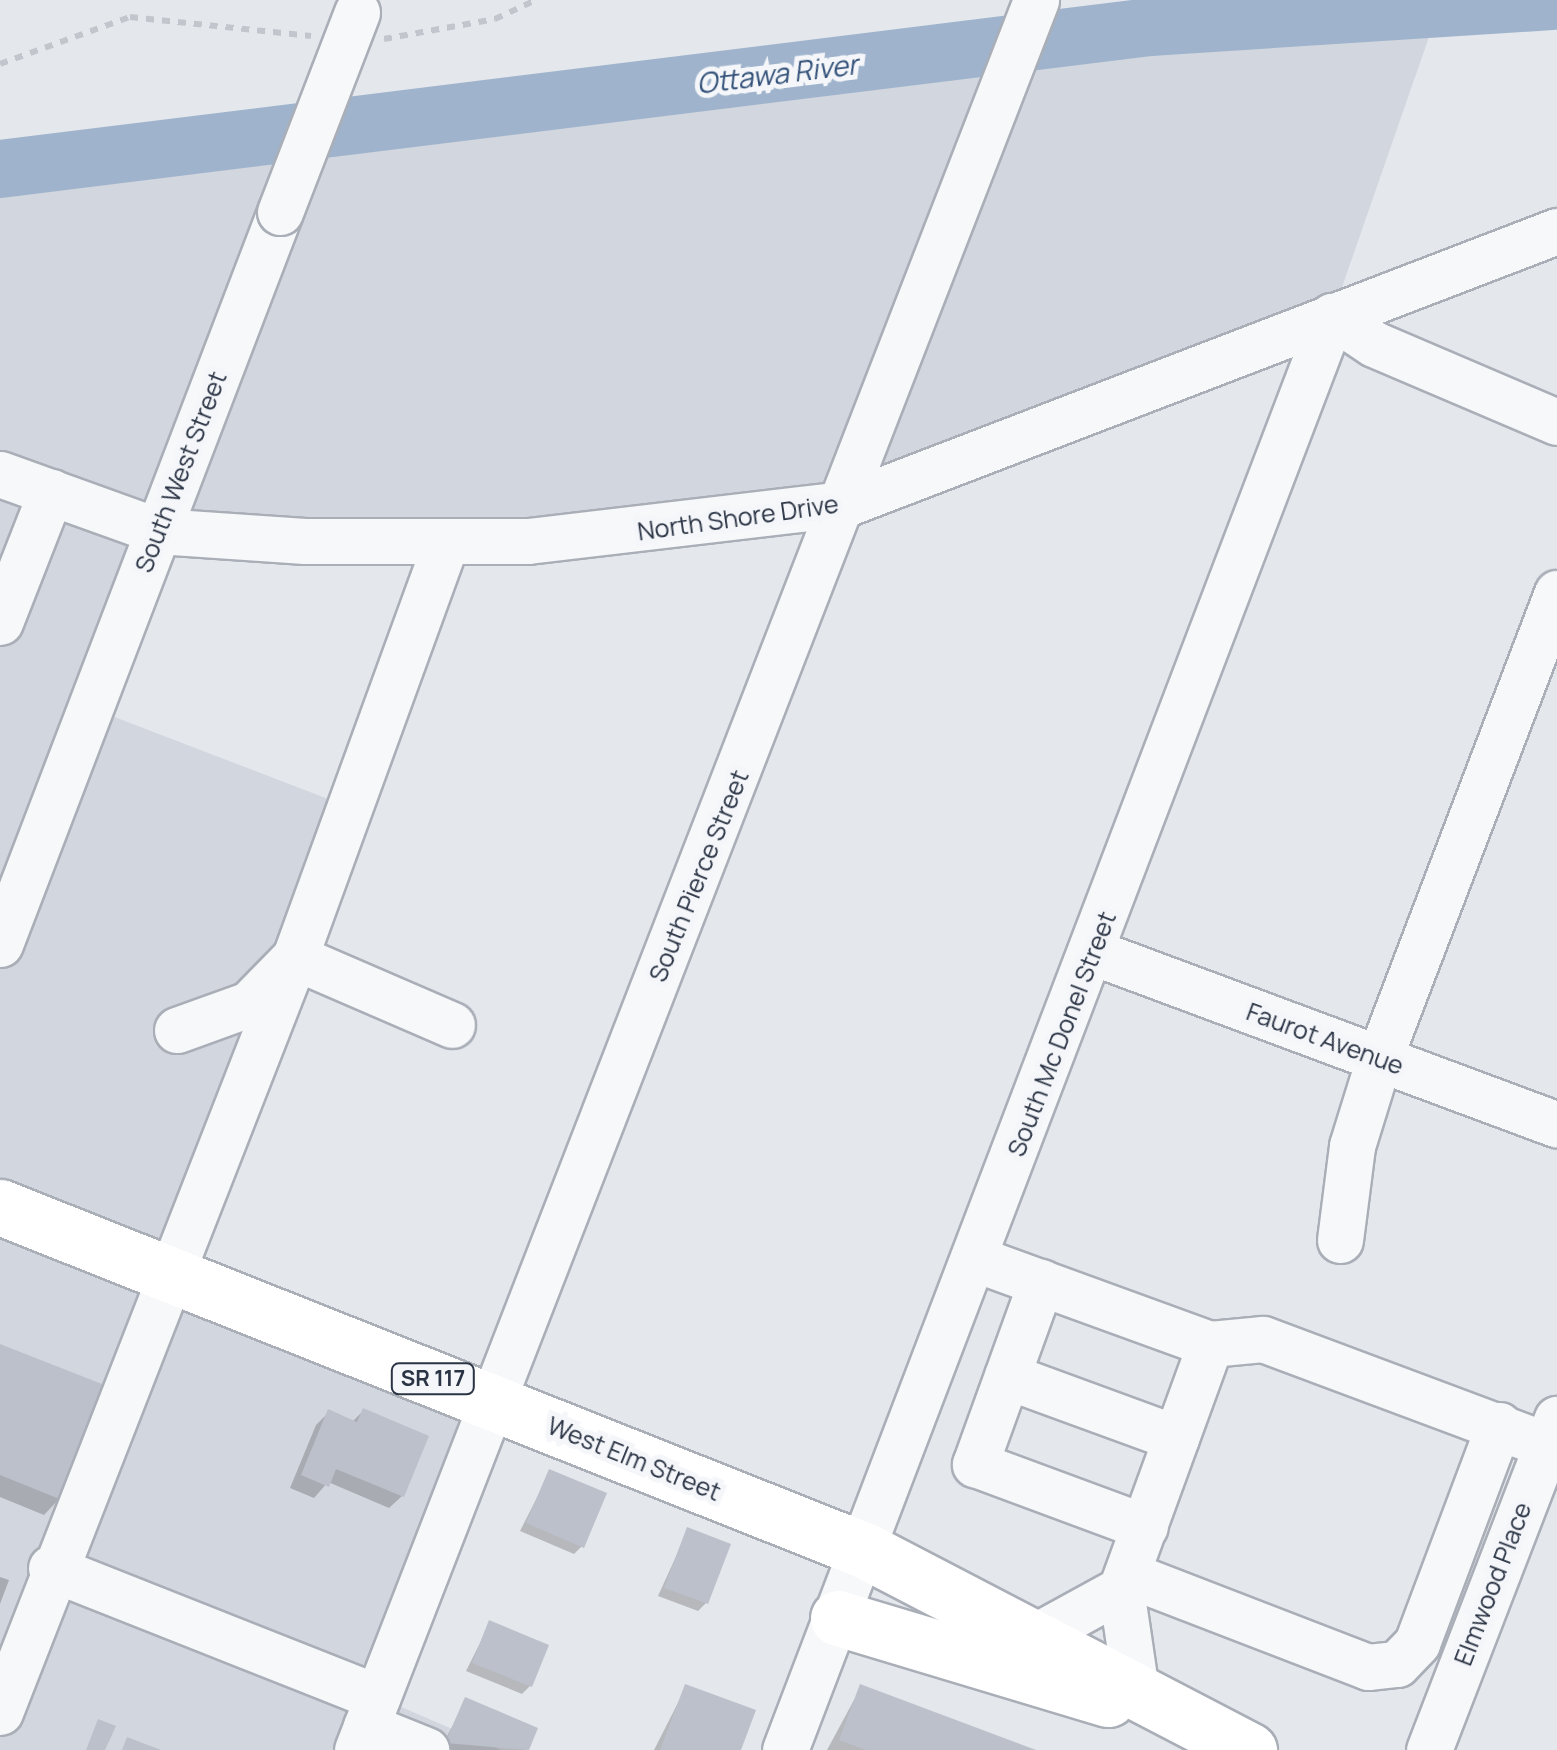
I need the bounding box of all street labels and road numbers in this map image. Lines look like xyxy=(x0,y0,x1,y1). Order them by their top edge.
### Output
street label: South West Street xyxy=(129,367,233,577)
street label: North Shore Drive xyxy=(636,489,840,547)
street label: South Pierce Street xyxy=(643,766,755,986)
street label: South Mc Donel Street xyxy=(1001,907,1123,1161)
street label: Faurot Avenue xyxy=(1242,997,1408,1081)
road number: SR 117 xyxy=(390,1362,476,1396)
street label: West Elm Street xyxy=(543,1411,725,1507)
street label: Elmwood Place xyxy=(1448,1498,1538,1670)

